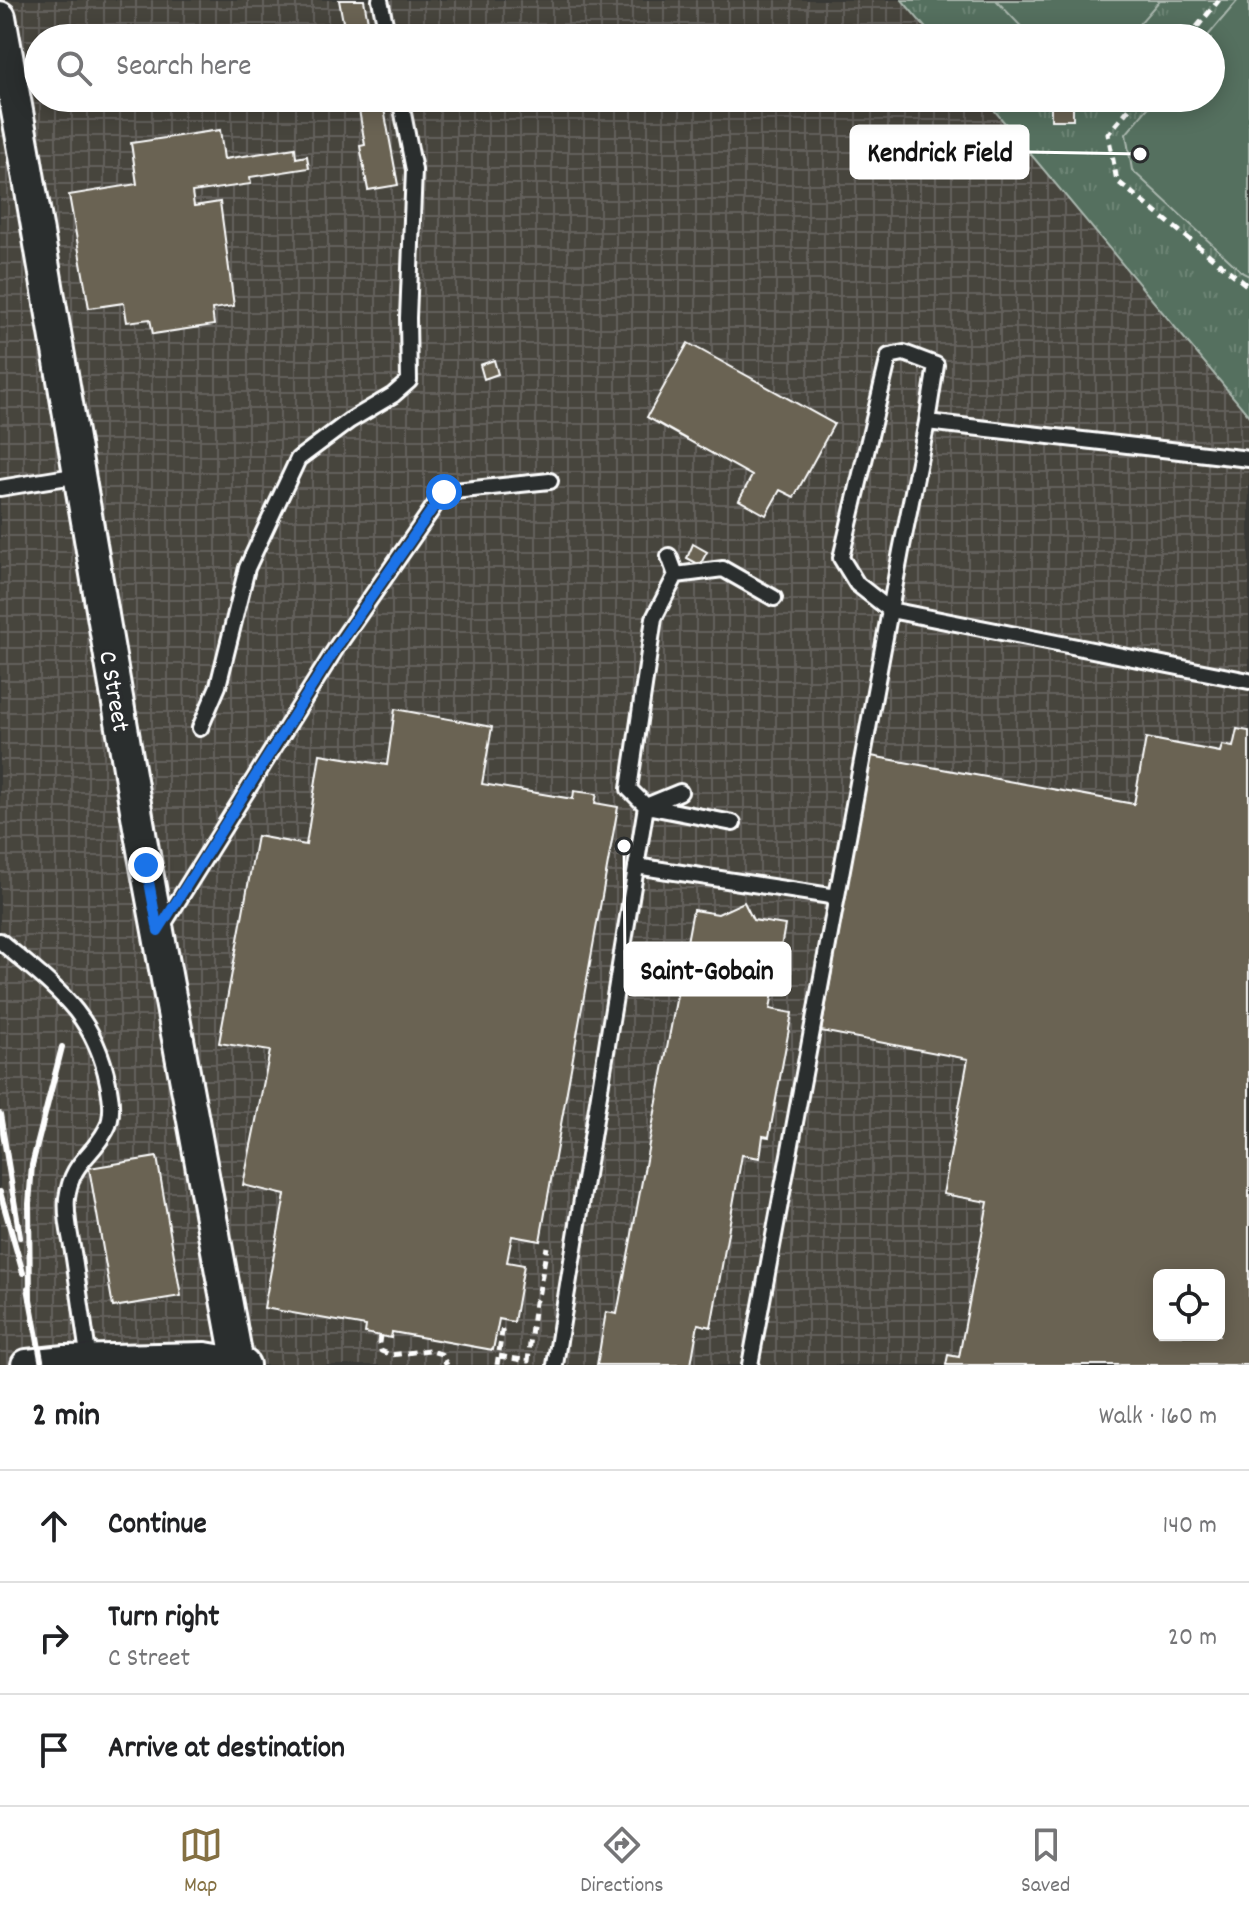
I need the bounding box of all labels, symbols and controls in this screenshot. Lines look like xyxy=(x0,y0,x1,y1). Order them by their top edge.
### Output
search box xyxy=(24,24,1225,112)
icon: search xyxy=(52,46,96,90)
text: Search here xyxy=(116,47,252,90)
callout: Kendrick Field xyxy=(851,126,1028,178)
text: Kendrick Field xyxy=(867,136,1013,176)
route start xyxy=(426,474,462,510)
street label: C Street xyxy=(87,648,138,736)
route end xyxy=(128,847,164,883)
callout: Saint-Gobain xyxy=(625,943,790,995)
text: Saint-Gobain xyxy=(640,954,774,994)
map controls xyxy=(1153,1269,1225,1341)
button: locate xyxy=(1153,1269,1225,1341)
text: 2 min xyxy=(32,1393,100,1442)
text: Walk · 160 m xyxy=(1099,1399,1217,1436)
icon: ahead xyxy=(32,1504,76,1548)
text: Continue xyxy=(108,1505,207,1548)
text: 140 m xyxy=(1163,1508,1217,1545)
text: Turn right xyxy=(108,1598,219,1641)
icon: right xyxy=(32,1616,76,1660)
text: 20 m xyxy=(1168,1620,1217,1657)
text: C Street xyxy=(108,1641,190,1678)
icon: arrive xyxy=(32,1728,76,1772)
text: Arrive at destination xyxy=(108,1729,345,1772)
tab: Map xyxy=(179,1823,223,1902)
tab: Directions xyxy=(580,1823,664,1902)
tab: Saved xyxy=(1021,1823,1070,1902)

